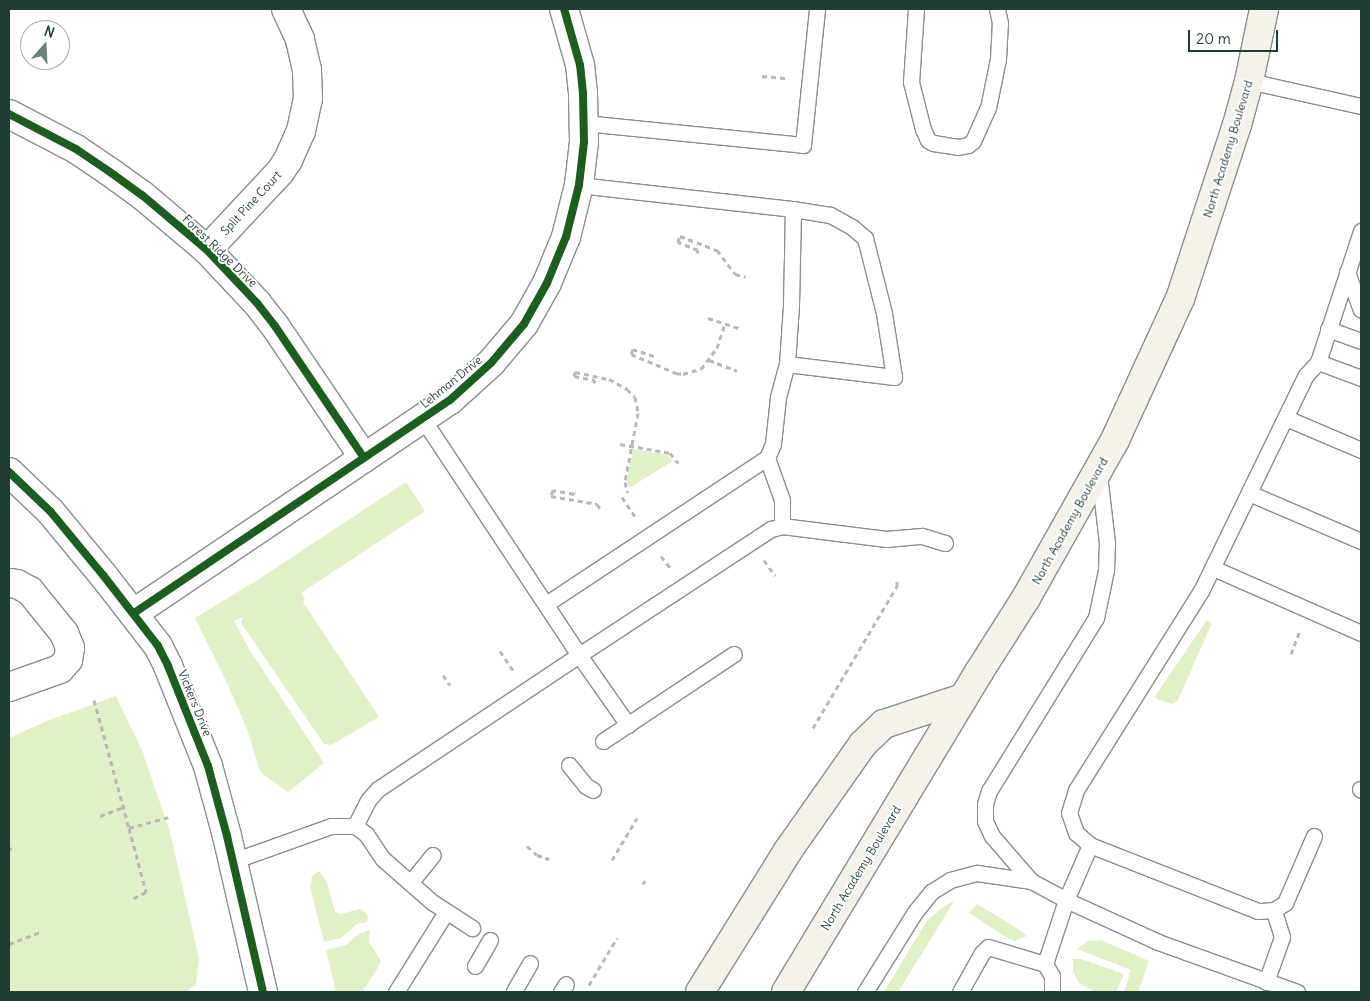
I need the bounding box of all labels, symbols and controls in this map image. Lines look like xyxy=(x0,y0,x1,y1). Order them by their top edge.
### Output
north arrow xyxy=(20,20,70,70)
scale bar xyxy=(1190,20,1280,52)
text: N xyxy=(42,22,57,42)
text: 20 m xyxy=(1196,29,1231,48)
street label: North Academy Boulevard xyxy=(1200,79,1256,219)
street label: Split Pine Court xyxy=(218,168,284,238)
street label: Forest Ridge Drive xyxy=(180,212,260,290)
street label: Lehman Drive xyxy=(417,353,485,411)
street label: North Academy Boulevard xyxy=(1029,455,1111,587)
street label: Vickers Drive xyxy=(175,668,215,738)
street label: North Academy Boulevard xyxy=(818,803,904,933)

